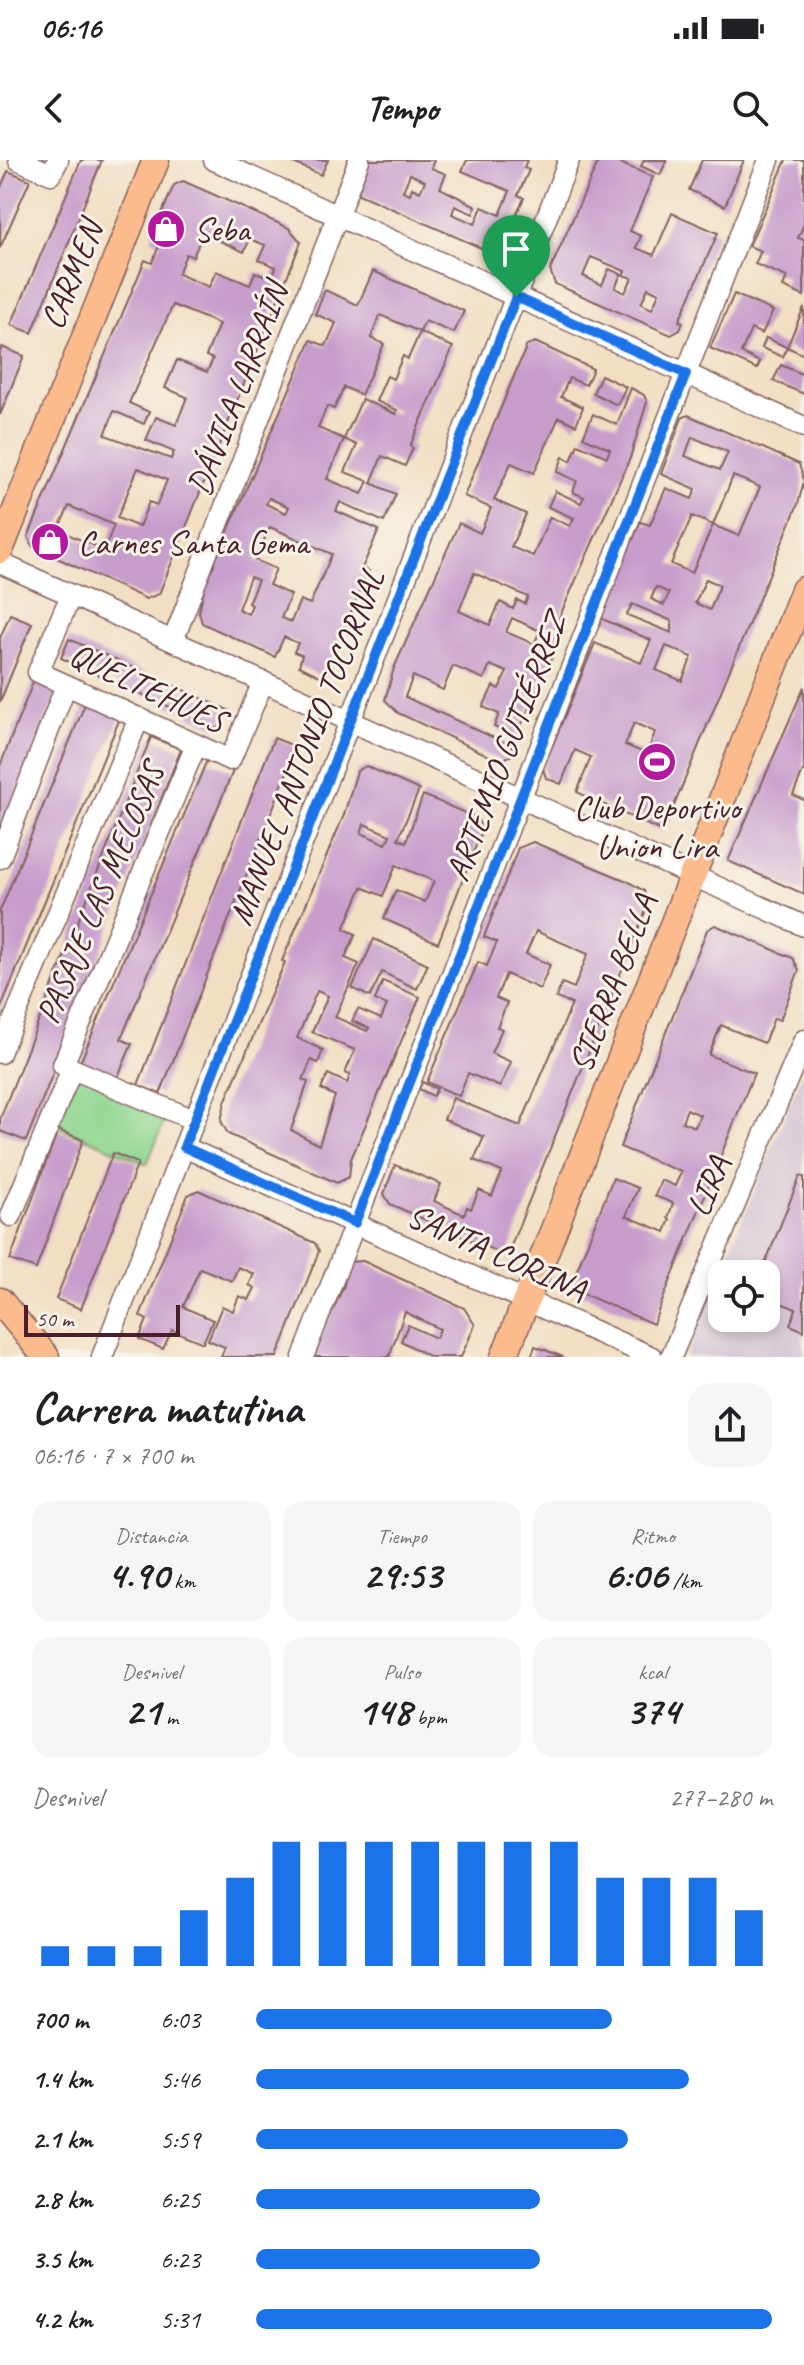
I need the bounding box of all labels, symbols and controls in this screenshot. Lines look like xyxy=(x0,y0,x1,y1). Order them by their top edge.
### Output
text: 06:16 xyxy=(40,9,101,47)
text: Tempo xyxy=(366,85,438,131)
icon: back xyxy=(32,86,76,130)
icon: search xyxy=(728,86,772,130)
shop icon: Seba xyxy=(145,208,187,250)
place label: Seba xyxy=(194,208,252,251)
street label: CARMEN xyxy=(30,210,114,335)
pin xyxy=(482,215,550,297)
icon: arrive xyxy=(494,227,538,271)
street label: DÁVILA LARRAÍN xyxy=(177,272,299,501)
shop icon: Carnes Santa Gema xyxy=(29,521,71,563)
place label: Carnes Santa Gema xyxy=(78,521,311,564)
street label: MANUEL ANTONIO TOCORNAL xyxy=(218,563,394,931)
street label: ARTEMIO GUTIÉRREZ xyxy=(435,602,579,887)
street label: QUELTEHUES xyxy=(63,632,237,744)
sports icon: Club Deportivo Union Lira xyxy=(636,741,678,783)
street label: PASAJE LAS MELOSAS xyxy=(26,752,176,1030)
place label: Club Deportivo Union Lira xyxy=(574,786,744,868)
street label: SIERRA BELLA xyxy=(558,887,666,1078)
street label: LIRA xyxy=(676,1149,740,1222)
street label: SANTA CORINA xyxy=(401,1193,594,1311)
map controls xyxy=(708,1260,780,1332)
button: locate xyxy=(708,1260,780,1332)
scale bar xyxy=(24,1301,180,1337)
text: 50 m xyxy=(36,1305,73,1333)
text: Carrera matutina xyxy=(32,1381,302,1436)
button: share xyxy=(688,1383,772,1467)
text: 06:16 · 7 × 700 m xyxy=(32,1439,193,1472)
text: Distancia xyxy=(115,1522,187,1550)
text: Tiempo xyxy=(377,1522,427,1550)
text: Ritmo xyxy=(630,1522,675,1550)
text: 4.90 xyxy=(107,1550,169,1600)
text: 29:53 xyxy=(363,1550,441,1600)
text: 6:06 xyxy=(604,1550,667,1600)
text: km xyxy=(169,1567,195,1595)
text: /km xyxy=(667,1567,702,1595)
text: Desnivel xyxy=(121,1658,181,1686)
text: Pulso xyxy=(384,1658,420,1686)
text: kcal xyxy=(638,1658,667,1686)
text: 21 xyxy=(125,1686,161,1736)
text: 148 xyxy=(357,1686,411,1736)
text: 374 xyxy=(626,1686,680,1736)
text: m xyxy=(161,1703,178,1731)
text: bpm xyxy=(411,1703,447,1731)
text: Desnivel xyxy=(32,1781,103,1814)
text: 277–280 m xyxy=(669,1781,772,1814)
text: 700 m xyxy=(32,2003,88,2036)
text: 6:03 xyxy=(160,2003,200,2036)
text: 1.4 km xyxy=(32,2063,92,2096)
text: 5:46 xyxy=(160,2063,200,2096)
text: 2.1 km xyxy=(32,2123,92,2156)
text: 5:59 xyxy=(160,2123,200,2156)
text: 2.8 km xyxy=(32,2183,92,2216)
text: 6:25 xyxy=(160,2183,200,2216)
text: 3.5 km xyxy=(32,2243,92,2276)
text: 6:23 xyxy=(160,2243,200,2276)
text: 4.2 km xyxy=(32,2303,92,2336)
text: 5:31 xyxy=(160,2303,200,2336)

